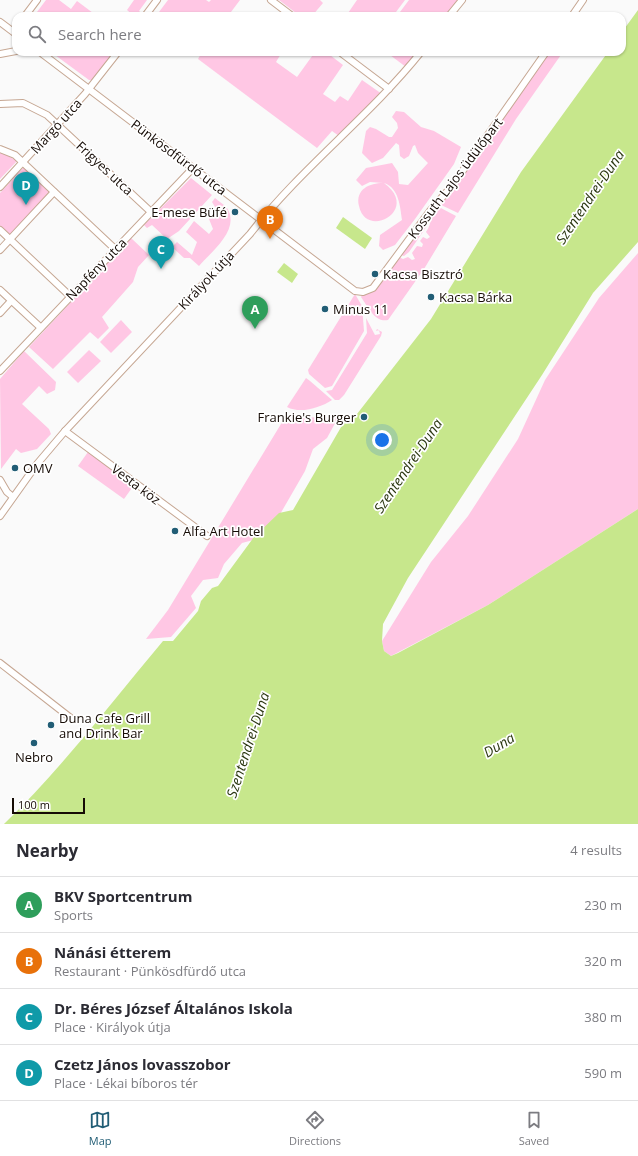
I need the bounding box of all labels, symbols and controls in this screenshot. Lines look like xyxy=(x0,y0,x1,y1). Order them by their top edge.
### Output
search box xyxy=(12,12,626,56)
icon: search xyxy=(26,23,48,45)
text: Search here xyxy=(58,24,142,44)
street label: Margó utca xyxy=(26,95,86,157)
street label: Kossuth Lajos üdülőpart xyxy=(404,114,507,242)
street label: Pünkösdfürdő utca xyxy=(127,115,231,199)
street label: Frigyes utca xyxy=(73,137,137,199)
water label: Szentendrei-Duna xyxy=(551,146,628,248)
pin: D xyxy=(13,172,39,205)
place label: E-mese Büfé xyxy=(151,203,227,221)
pin: B xyxy=(257,206,283,239)
marker: E-mese Büfé xyxy=(230,207,240,217)
street label: Napfény utca xyxy=(62,234,130,304)
pin: C xyxy=(148,236,174,269)
street label: Királyok útja xyxy=(174,247,238,313)
place label: Kacsa Bisztró xyxy=(383,265,463,283)
marker: Kacsa Bisztró xyxy=(370,269,380,279)
place label: Kacsa Bárka xyxy=(439,288,512,306)
marker: Kacsa Bárka xyxy=(426,292,436,302)
pin: A xyxy=(242,296,268,329)
place label: Minus 11 xyxy=(333,300,388,318)
marker: Minus 11 xyxy=(320,304,330,314)
place label: Frankie's Burger xyxy=(258,408,357,426)
marker: Frankie's Burger xyxy=(359,412,369,422)
water label: Szentendrei-Duna xyxy=(369,415,446,517)
your location xyxy=(372,430,392,450)
place label: OMV xyxy=(23,459,53,477)
street label: Vesta köz xyxy=(108,460,164,508)
marker: OMV xyxy=(10,463,20,473)
place label: Alfa Art Hotel xyxy=(183,522,264,540)
marker: Alfa Art Hotel xyxy=(170,526,180,536)
water label: Szentendrei-Duna xyxy=(222,690,274,800)
place label: Duna Cafe Grill and Drink Bar xyxy=(59,709,150,742)
marker: Duna Cafe Grill and Drink Bar xyxy=(46,720,56,730)
water label: Duna xyxy=(480,728,518,761)
marker: Nebro xyxy=(29,738,39,748)
place label: Nebro xyxy=(15,748,53,766)
scale bar xyxy=(12,796,85,815)
text: 100 m xyxy=(18,797,50,812)
text: Nearby xyxy=(16,839,78,862)
text: 4 results xyxy=(570,841,622,859)
text: BKV Sportcentrum xyxy=(54,886,192,906)
text: A xyxy=(25,896,33,914)
text: 230 m xyxy=(584,896,622,914)
text: Sports xyxy=(54,906,93,924)
text: Nánási étterem xyxy=(54,942,171,962)
text: B xyxy=(25,952,33,970)
text: 320 m xyxy=(584,952,622,970)
text: Restaurant · Pünkösdfürdő utca xyxy=(54,962,246,980)
text: Dr. Béres József Általános Iskola xyxy=(54,998,293,1018)
text: C xyxy=(25,1008,33,1026)
text: 380 m xyxy=(584,1008,622,1026)
text: Place · Királyok útja xyxy=(54,1018,171,1036)
text: Czetz János lovasszobor xyxy=(54,1054,231,1074)
text: D xyxy=(24,1064,34,1082)
text: 590 m xyxy=(584,1064,622,1082)
text: Place · Lékai bíboros tér xyxy=(54,1074,198,1092)
tab: Map xyxy=(89,1109,112,1148)
tab: Directions xyxy=(289,1109,341,1148)
tab: Saved xyxy=(519,1109,549,1148)

